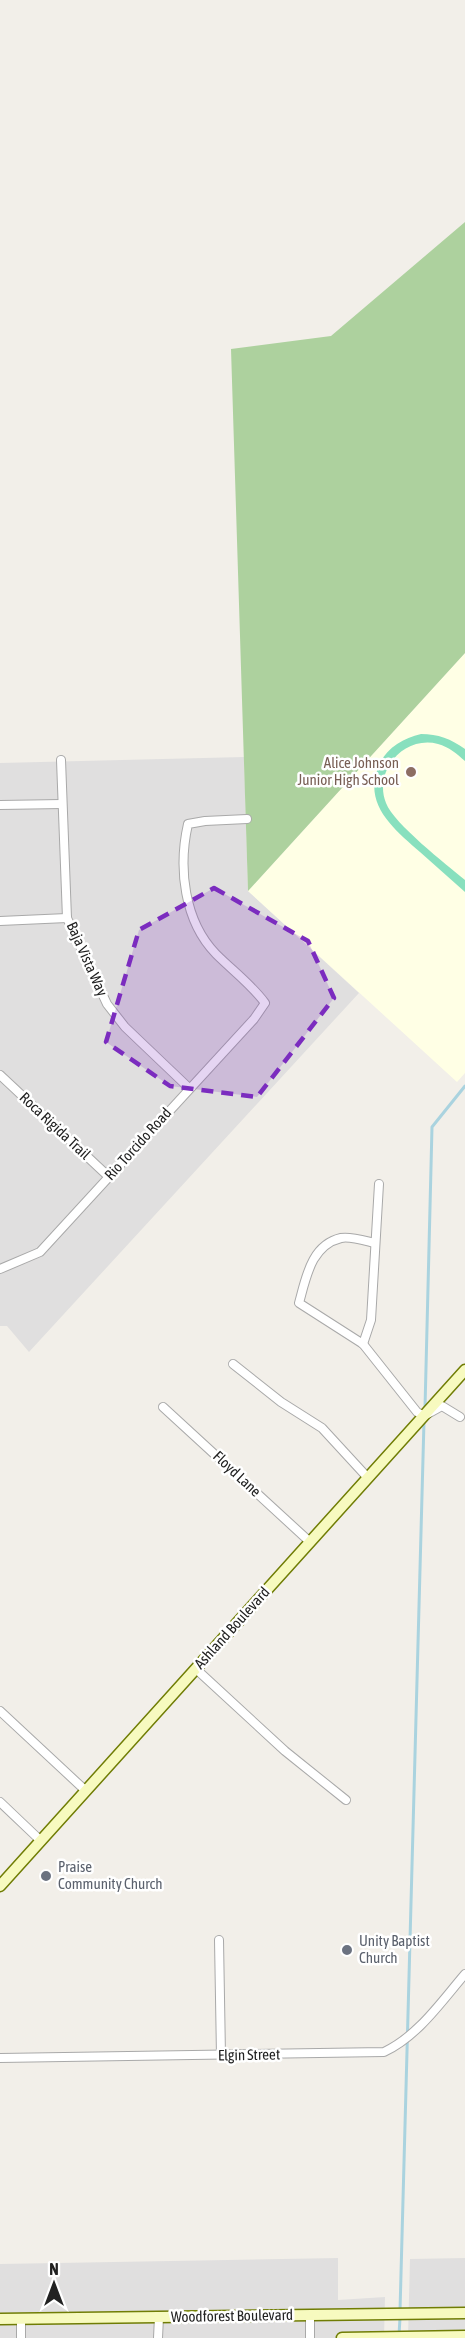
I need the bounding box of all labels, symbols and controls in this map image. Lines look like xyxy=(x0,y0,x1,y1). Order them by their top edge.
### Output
place label: Alice Johnson Junior High School xyxy=(298,754,399,788)
marker: Alice Johnson Junior High School xyxy=(404,765,418,779)
street label: Baja Vista Way xyxy=(64,919,111,999)
street label: Roca Rigida Trail xyxy=(17,1089,94,1163)
street label: Rio Torcido Road xyxy=(101,1104,174,1183)
street label: Floyd Lane xyxy=(210,1447,265,1500)
street label: Ashland Boulevard xyxy=(191,1583,273,1672)
place label: Praise Community Church xyxy=(58,1858,162,1892)
marker: Praise Community Church xyxy=(39,1869,53,1883)
place label: Unity Baptist Church xyxy=(359,1932,430,1966)
marker: Unity Baptist Church xyxy=(340,1943,354,1957)
street label: Elgin Street xyxy=(218,2045,280,2064)
north arrow xyxy=(24,2254,84,2314)
text: N xyxy=(49,2260,59,2278)
street label: Woodforest Boulevard xyxy=(171,2306,293,2325)

